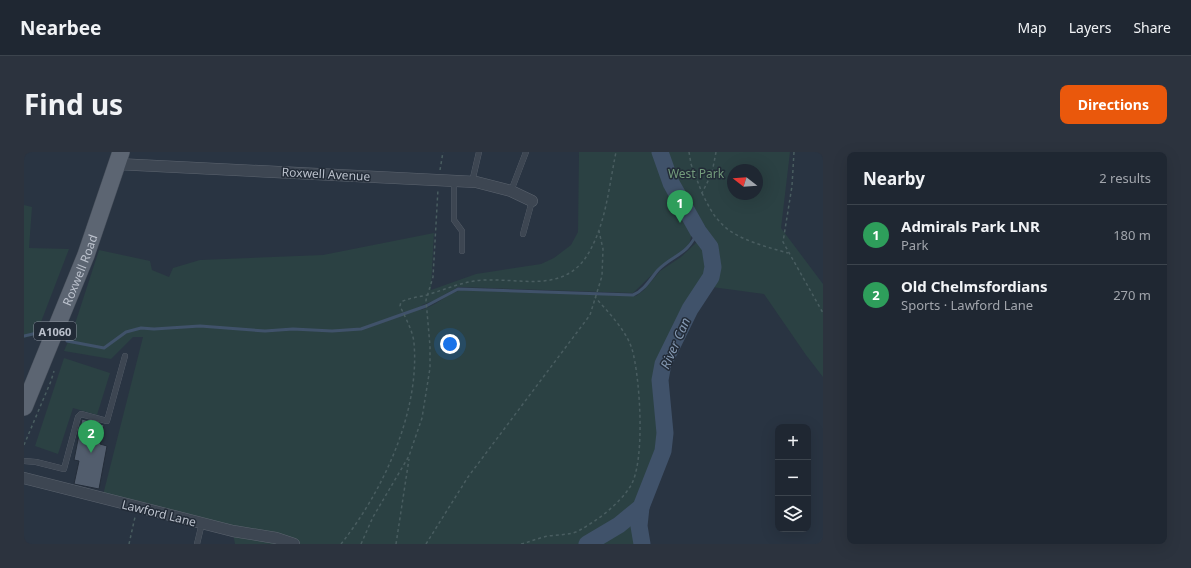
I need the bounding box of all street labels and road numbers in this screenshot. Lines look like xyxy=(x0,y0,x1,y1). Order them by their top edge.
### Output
street label: Roxwell Avenue xyxy=(281,163,371,185)
street label: Roxwell Road xyxy=(58,232,101,308)
road number: A1060 xyxy=(34,322,76,340)
street label: Lawford Lane xyxy=(120,496,198,531)

